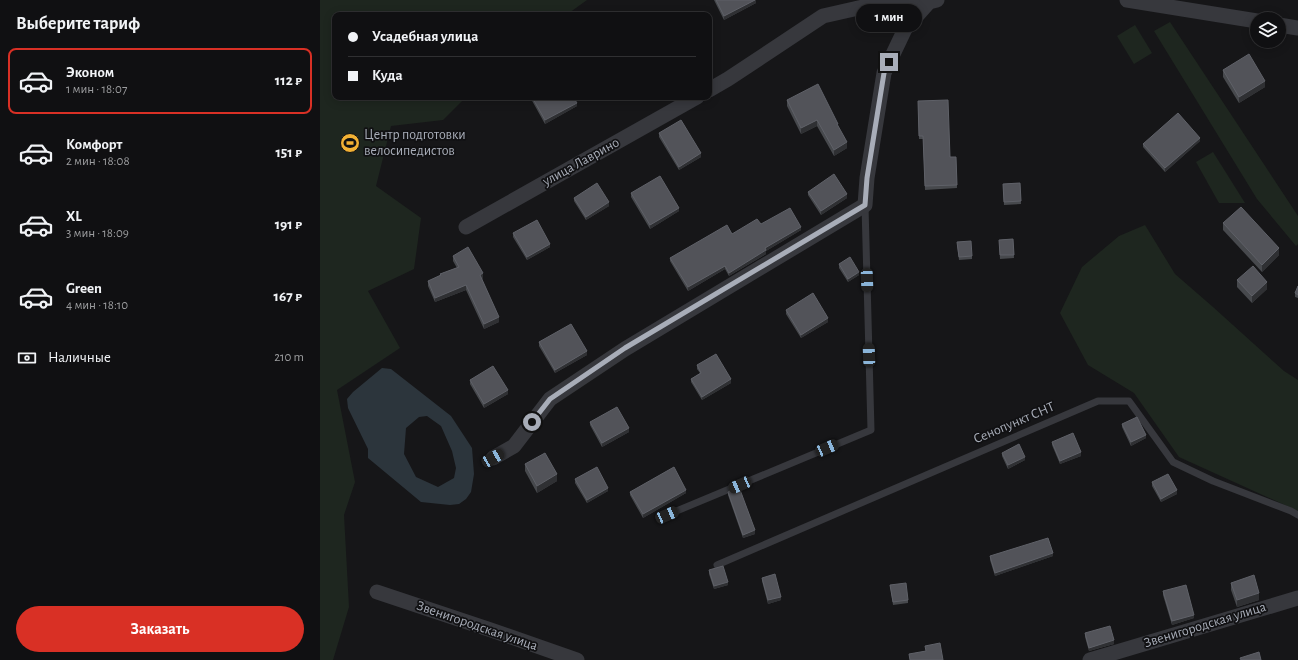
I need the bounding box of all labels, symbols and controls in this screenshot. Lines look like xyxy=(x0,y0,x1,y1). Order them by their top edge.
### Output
callout: 1 мин xyxy=(856,4,922,32)
text: 1 мин xyxy=(875,11,904,24)
map controls xyxy=(1250,12,1286,48)
button: layers xyxy=(1250,12,1286,48)
text: Выберите тариф xyxy=(16,15,140,33)
text: Усадебная улица xyxy=(372,29,478,44)
route end xyxy=(880,53,898,71)
icon: car xyxy=(18,63,54,99)
text: Эконом xyxy=(66,65,114,80)
text: Куда xyxy=(372,68,403,83)
text: 112 ₽ xyxy=(275,73,302,88)
text: 1 мин · 18:07 xyxy=(66,83,127,96)
place label: Центр подготовки велосипедистов xyxy=(364,128,466,158)
sports icon: Центр подготовки велосипедистов xyxy=(339,132,361,154)
icon: car xyxy=(18,135,54,171)
street label: улица Лаврино xyxy=(540,135,622,189)
text: Комфорт xyxy=(66,137,122,152)
text: 151 ₽ xyxy=(275,145,302,160)
text: 2 мин · 18:08 xyxy=(66,155,130,168)
icon: car xyxy=(18,207,54,243)
text: XL xyxy=(66,209,82,224)
text: 191 ₽ xyxy=(275,217,302,232)
text: 3 мин · 18:09 xyxy=(66,227,129,240)
car xyxy=(861,268,873,292)
icon: car xyxy=(18,279,54,315)
text: Green xyxy=(66,281,102,296)
text: 167 ₽ xyxy=(274,289,302,304)
text: 4 мин · 18:10 xyxy=(66,299,128,312)
car xyxy=(863,343,875,367)
icon: cash xyxy=(16,347,38,369)
text: Наличные xyxy=(48,350,111,365)
text: 210 m xyxy=(274,351,304,364)
street label: Сенопункт СНТ xyxy=(971,399,1057,446)
route start xyxy=(523,413,541,431)
car xyxy=(814,438,840,458)
car xyxy=(480,447,506,469)
car xyxy=(727,475,753,495)
car xyxy=(654,505,680,525)
street label: Звенигородская улица xyxy=(415,599,540,653)
street label: Звенигородская улица xyxy=(1142,600,1268,650)
button: Заказать xyxy=(16,606,304,652)

